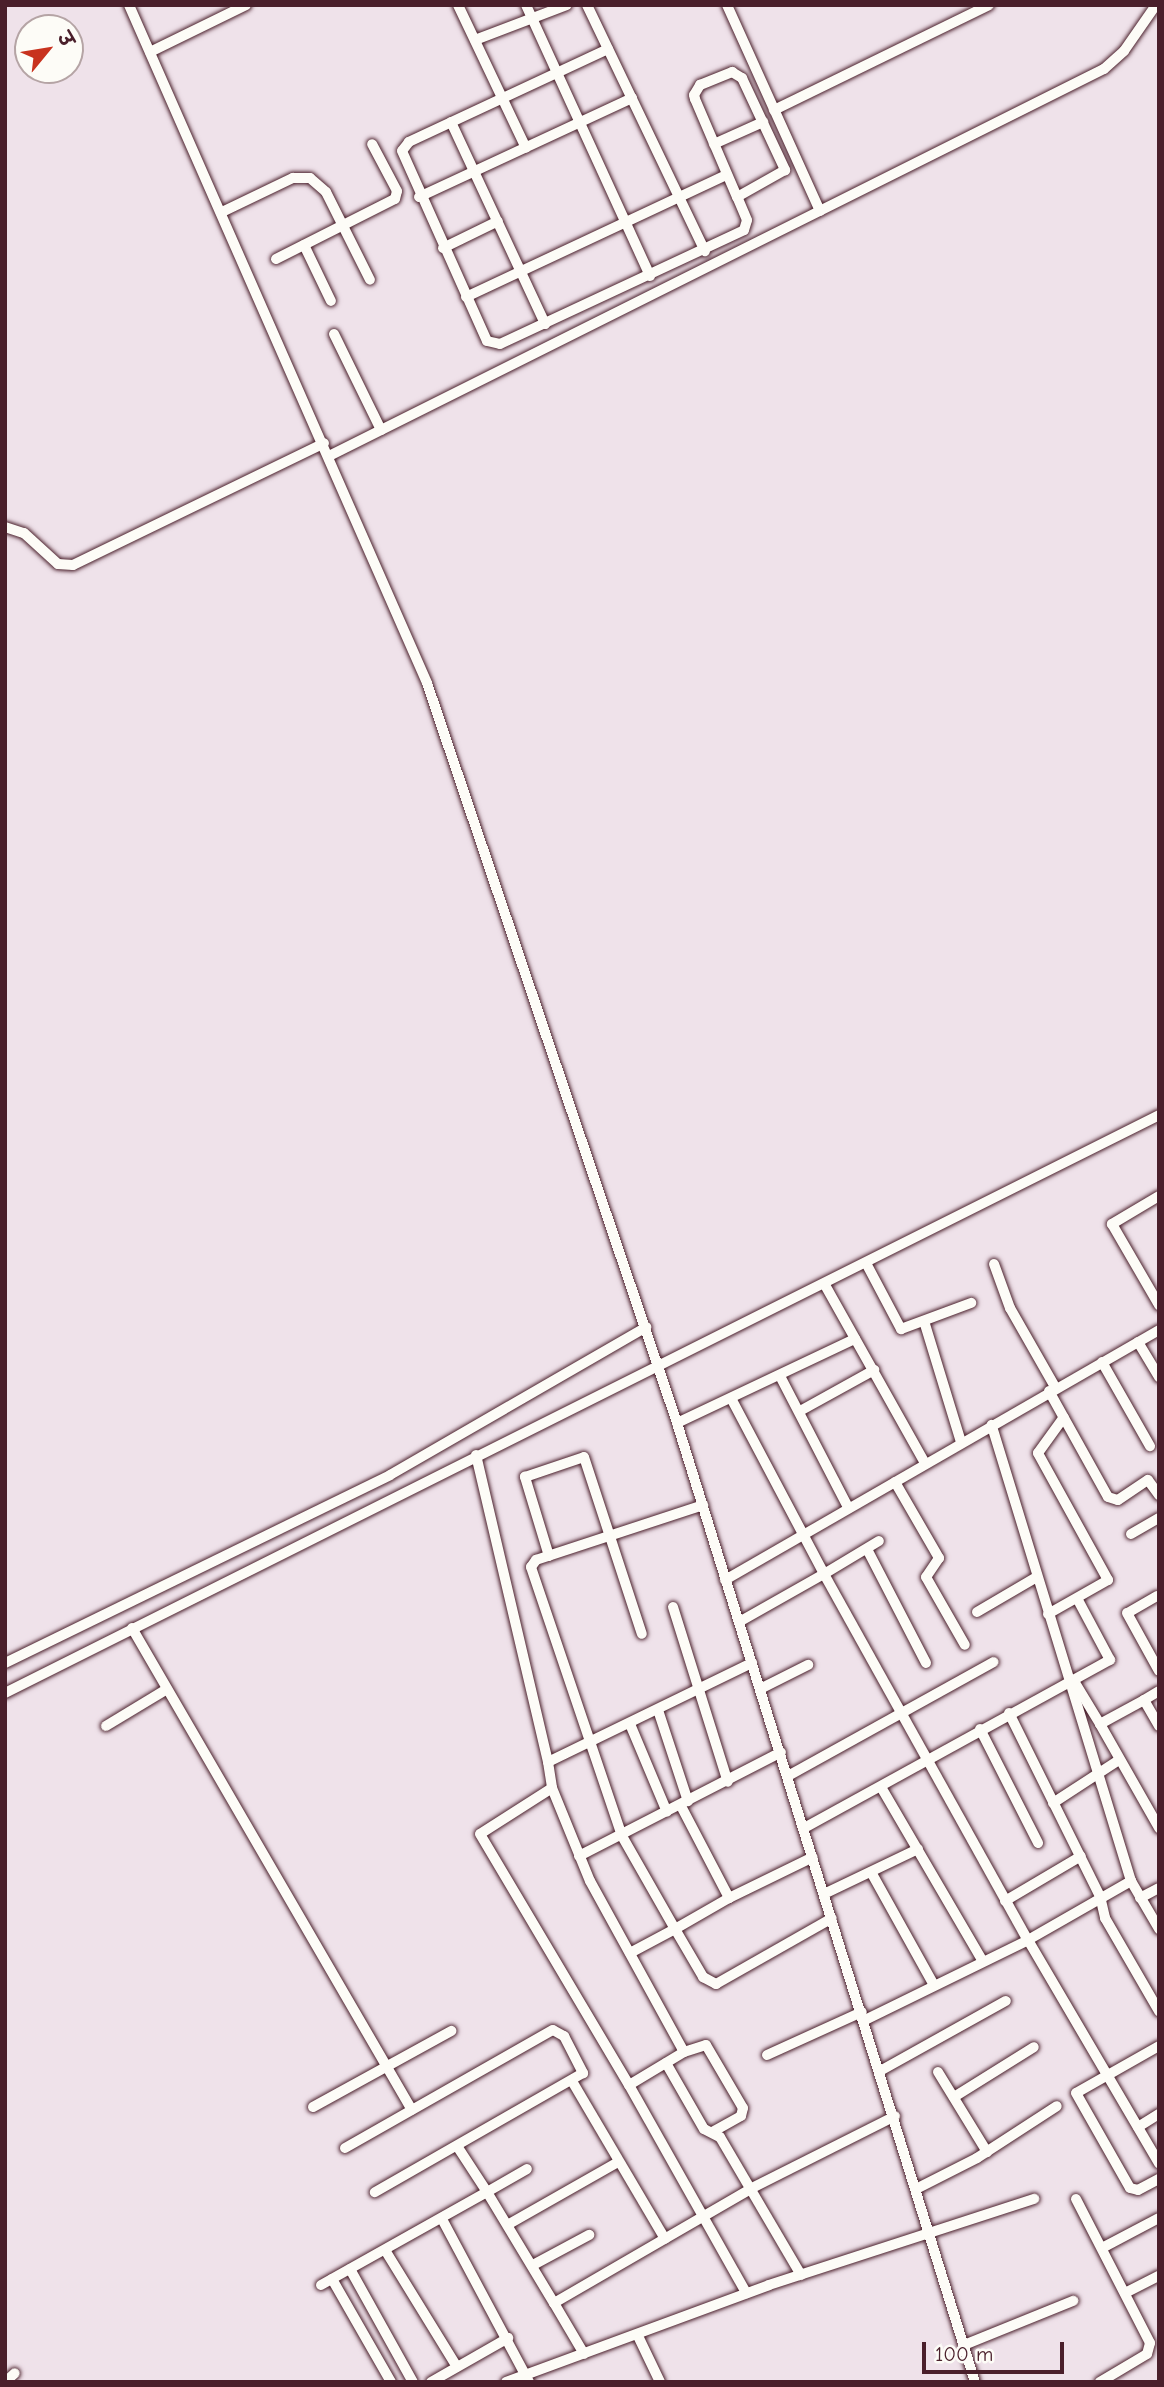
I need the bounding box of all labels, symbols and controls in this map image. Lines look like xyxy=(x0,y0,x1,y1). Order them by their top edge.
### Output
north arrow xyxy=(14,14,84,84)
text: उ xyxy=(53,29,78,50)
scale bar xyxy=(926,2328,1068,2372)
text: 100 m xyxy=(935,2342,993,2366)

